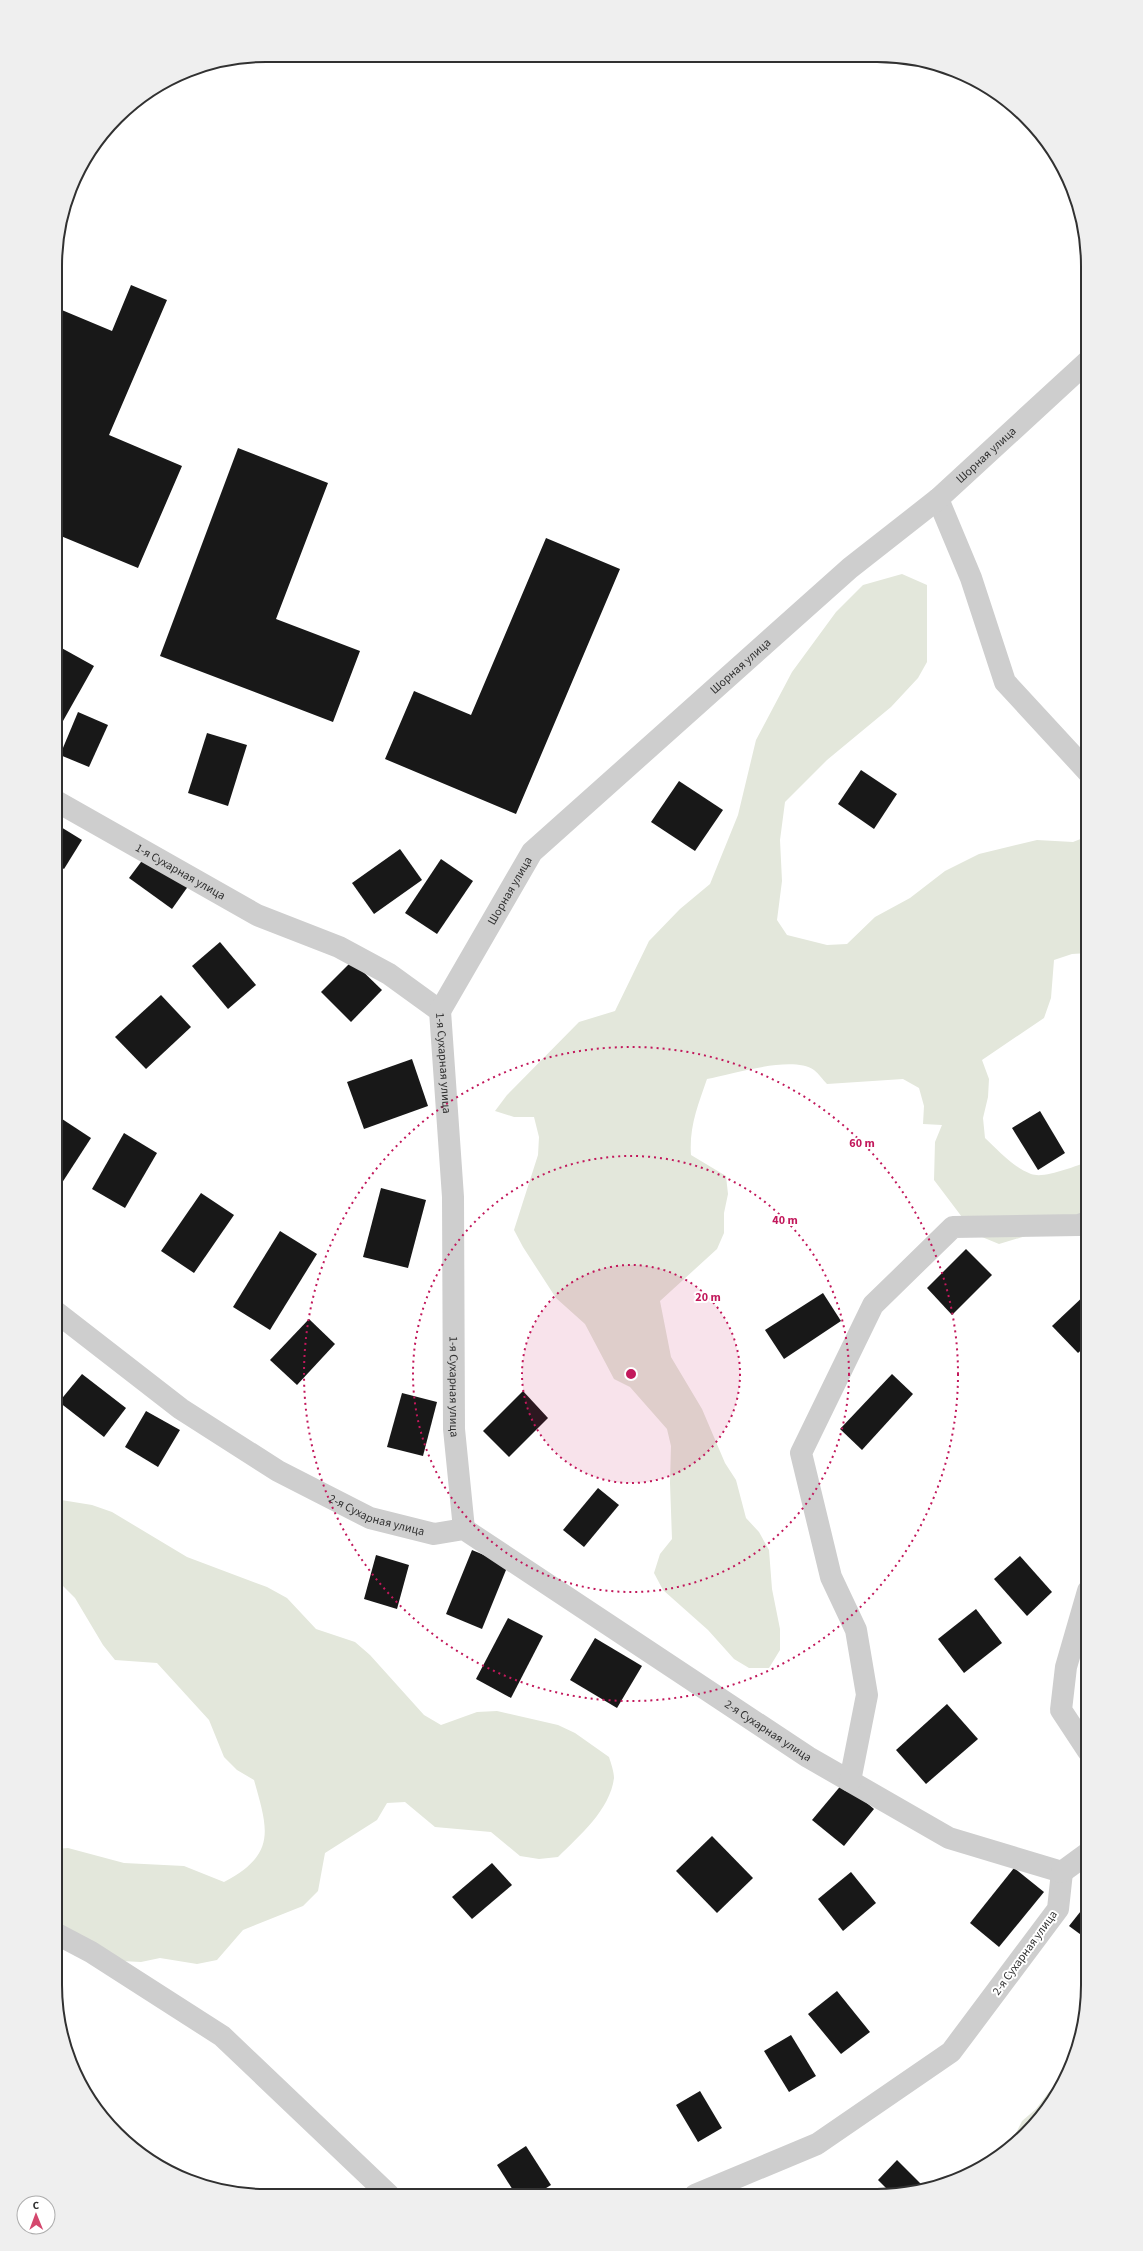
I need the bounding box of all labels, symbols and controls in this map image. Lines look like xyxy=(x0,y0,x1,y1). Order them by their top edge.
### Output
street label: Шорная улица xyxy=(952,423,1020,487)
street label: Шорная улица xyxy=(706,634,775,698)
street label: 1-я Сухарная улица xyxy=(132,839,229,904)
street label: Шорная улица xyxy=(483,853,536,928)
street label: 1-я Сухарная улица xyxy=(432,1012,456,1114)
text: 60 m xyxy=(849,1135,875,1152)
text: 40 m xyxy=(772,1212,798,1229)
text: 20 m xyxy=(695,1289,721,1306)
street label: 1-я Сухарная улица xyxy=(445,1336,463,1438)
centre of rings xyxy=(624,1367,638,1381)
street label: 2-я Сухарная улица xyxy=(326,1490,426,1540)
street label: 2-я Сухарная улица xyxy=(721,1696,815,1766)
street label: 2-я Сухарная улица xyxy=(988,1907,1062,1999)
north arrow xyxy=(16,2195,56,2235)
text: С xyxy=(33,2198,40,2213)

